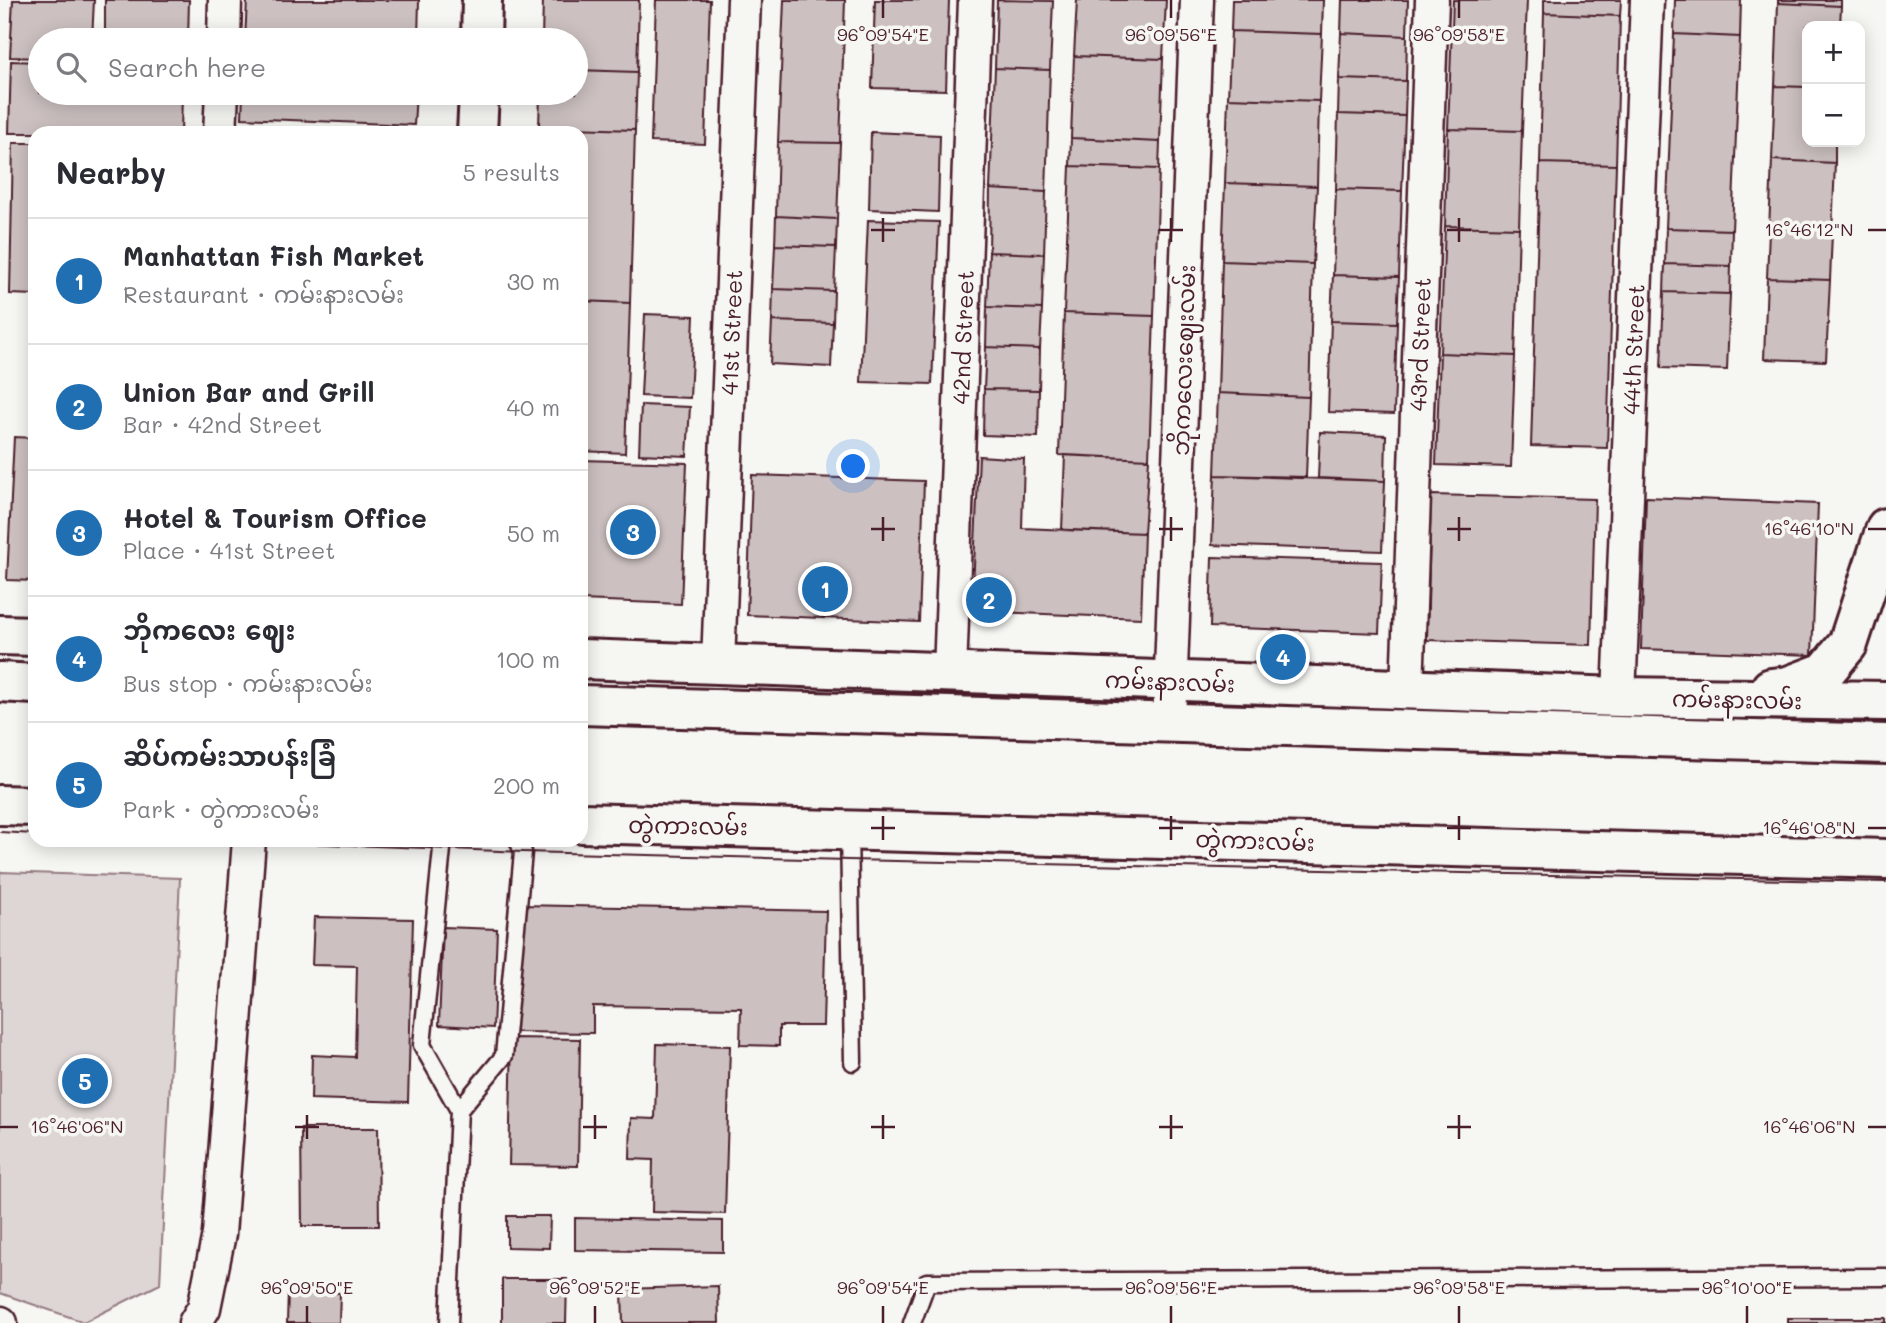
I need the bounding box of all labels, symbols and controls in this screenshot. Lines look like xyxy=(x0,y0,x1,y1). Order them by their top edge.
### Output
map controls xyxy=(1802,21,1865,147)
button: + xyxy=(1802,21,1865,84)
text: 96°09'54"E xyxy=(837,22,929,46)
text: 96°09'56"E xyxy=(1125,22,1217,46)
text: 96°09'58"E xyxy=(1413,22,1505,46)
search box xyxy=(28,28,588,105)
icon: search xyxy=(52,48,90,86)
text: Search here xyxy=(108,50,266,84)
button: − xyxy=(1802,84,1865,147)
text: Nearby xyxy=(56,152,166,192)
text: 5 results xyxy=(463,157,560,187)
text: 16°46'12"N xyxy=(1765,217,1853,241)
text: Manhattan Fish Market xyxy=(123,239,424,273)
street label: ဘိုကလေးဈေးလမ်း xyxy=(1165,264,1206,456)
text: 1 xyxy=(74,266,84,296)
text: 30 m xyxy=(507,266,560,296)
street label: 41st Street xyxy=(714,269,748,396)
street label: 42nd Street xyxy=(945,270,980,405)
street label: 43rd Street xyxy=(1402,277,1437,412)
text: Restaurant · ကမ်းနားလမ်း xyxy=(123,279,404,309)
street label: 44th Street xyxy=(1615,283,1651,415)
text: Union Bar and Grill xyxy=(123,375,375,409)
text: 2 xyxy=(73,392,85,422)
text: 40 m xyxy=(507,392,560,422)
text: Bar · 42nd Street xyxy=(123,409,322,439)
your location xyxy=(836,449,870,483)
text: Hotel & Tourism Office xyxy=(123,501,427,535)
pin: 3 xyxy=(610,506,656,558)
text: 16°46'10"N xyxy=(1764,516,1854,540)
text: 3 xyxy=(72,518,86,548)
text: 50 m xyxy=(507,518,560,548)
text: Place · 41st Street xyxy=(123,535,335,565)
pin: 1 xyxy=(802,563,848,615)
pin: 2 xyxy=(966,574,1012,626)
text: ဘိုကလေး ဈေး xyxy=(123,613,296,647)
pin: 4 xyxy=(1260,631,1306,683)
text: 4 xyxy=(72,644,86,674)
text: 100 m xyxy=(496,644,560,674)
street label: ကမ်းနားလမ်း xyxy=(1104,664,1236,703)
text: Bus stop · ကမ်းနားလမ်း xyxy=(123,668,373,698)
street label: ကမ်းနားလမ်း xyxy=(1672,683,1802,720)
text: ဆိပ်ကမ်းသာပန်းခြံ xyxy=(123,739,336,773)
text: 5 xyxy=(72,770,86,800)
text: 200 m xyxy=(493,770,560,800)
text: Park · တွဲကားလမ်း xyxy=(123,794,319,824)
street label: တွဲကားလမ်း xyxy=(628,809,748,845)
text: 16°46'08"N xyxy=(1763,815,1855,839)
street label: တွဲကားလမ်း xyxy=(1195,823,1315,861)
pin: 5 xyxy=(62,1055,108,1107)
text: 16°46'06"N xyxy=(31,1114,123,1138)
text: 16°46'06"N xyxy=(1763,1114,1855,1138)
text: 96°09'50"E xyxy=(261,1275,353,1299)
text: 96°09'52"E xyxy=(549,1275,641,1299)
text: 96°09'54"E xyxy=(837,1275,929,1299)
text: 96°09'56"E xyxy=(1125,1275,1217,1299)
text: 96°09'58"E xyxy=(1413,1275,1505,1299)
text: 96°10'00"E xyxy=(1702,1275,1792,1299)

